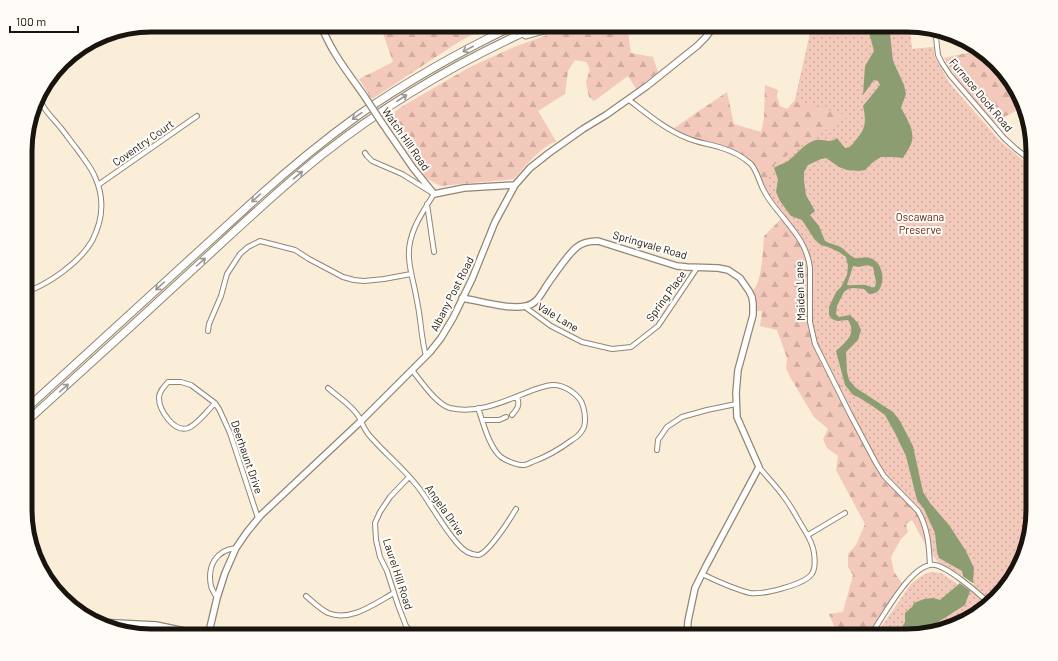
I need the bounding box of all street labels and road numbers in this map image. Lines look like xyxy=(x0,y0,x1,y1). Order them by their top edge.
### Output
street label: Furnace Dock Road xyxy=(947,55,1016,134)
street label: Watch Hill Road xyxy=(380,105,433,173)
street label: Coventry Court xyxy=(110,117,176,168)
street label: Springvale Road xyxy=(611,228,689,261)
street label: Albany Post Road xyxy=(427,254,476,333)
street label: Maiden Lane xyxy=(792,261,807,321)
street label: Spring Place xyxy=(643,268,688,324)
street label: Vale Lane xyxy=(535,299,581,334)
street label: Deerhaunt Drive xyxy=(229,418,266,495)
street label: Angela Drive xyxy=(423,482,468,538)
street label: Laurel Hill Road xyxy=(381,537,416,611)

